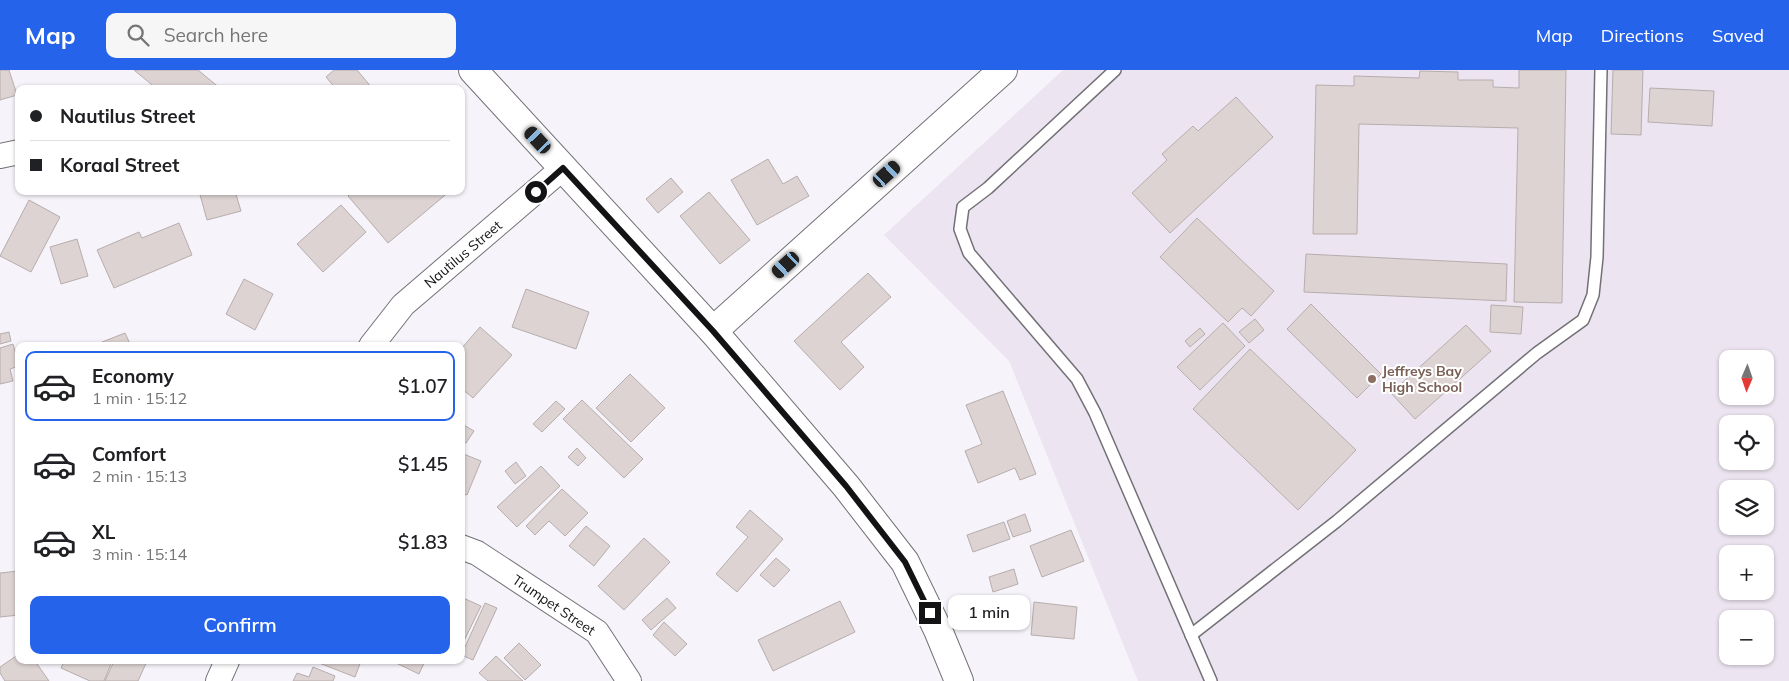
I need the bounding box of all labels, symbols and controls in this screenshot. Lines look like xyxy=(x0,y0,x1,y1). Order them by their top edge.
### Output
search box xyxy=(106,13,456,58)
text: Map xyxy=(25,20,76,50)
icon: search xyxy=(124,21,152,49)
text: Search here xyxy=(164,23,268,47)
text: Map xyxy=(1536,24,1573,47)
text: Directions xyxy=(1601,24,1684,47)
text: Saved xyxy=(1712,24,1764,47)
text: Nautilus Street xyxy=(60,104,195,128)
car xyxy=(522,124,553,156)
text: Koraal Street xyxy=(60,153,179,177)
car xyxy=(870,158,903,190)
route start xyxy=(525,181,547,203)
street label: Nautilus Street xyxy=(420,216,506,292)
car xyxy=(769,249,802,281)
north arrow xyxy=(1719,350,1774,405)
map controls xyxy=(1719,350,1774,665)
place label: Jeffreys Bay High School xyxy=(1382,362,1462,396)
icon: car xyxy=(32,364,77,409)
text: Economy xyxy=(92,364,174,388)
marker: Jeffreys Bay High School xyxy=(1366,373,1378,385)
text: $1.07 xyxy=(398,374,448,398)
text: 1 min · 15:12 xyxy=(92,388,187,408)
button: locate xyxy=(1719,415,1774,470)
icon: car xyxy=(32,442,77,487)
text: Comfort xyxy=(92,442,166,466)
text: $1.45 xyxy=(398,452,448,476)
text: 2 min · 15:13 xyxy=(92,466,187,486)
button: layers xyxy=(1719,480,1774,535)
icon: car xyxy=(32,520,77,565)
text: XL xyxy=(92,520,115,544)
text: $1.83 xyxy=(398,530,448,554)
text: 3 min · 15:14 xyxy=(92,544,187,564)
button: + xyxy=(1719,545,1774,600)
street label: Trumpet Street xyxy=(509,571,599,639)
button: Confirm xyxy=(30,596,450,654)
callout: 1 min xyxy=(948,596,1030,630)
route end xyxy=(919,602,941,624)
text: 1 min xyxy=(968,602,1010,622)
button: − xyxy=(1719,610,1774,665)

